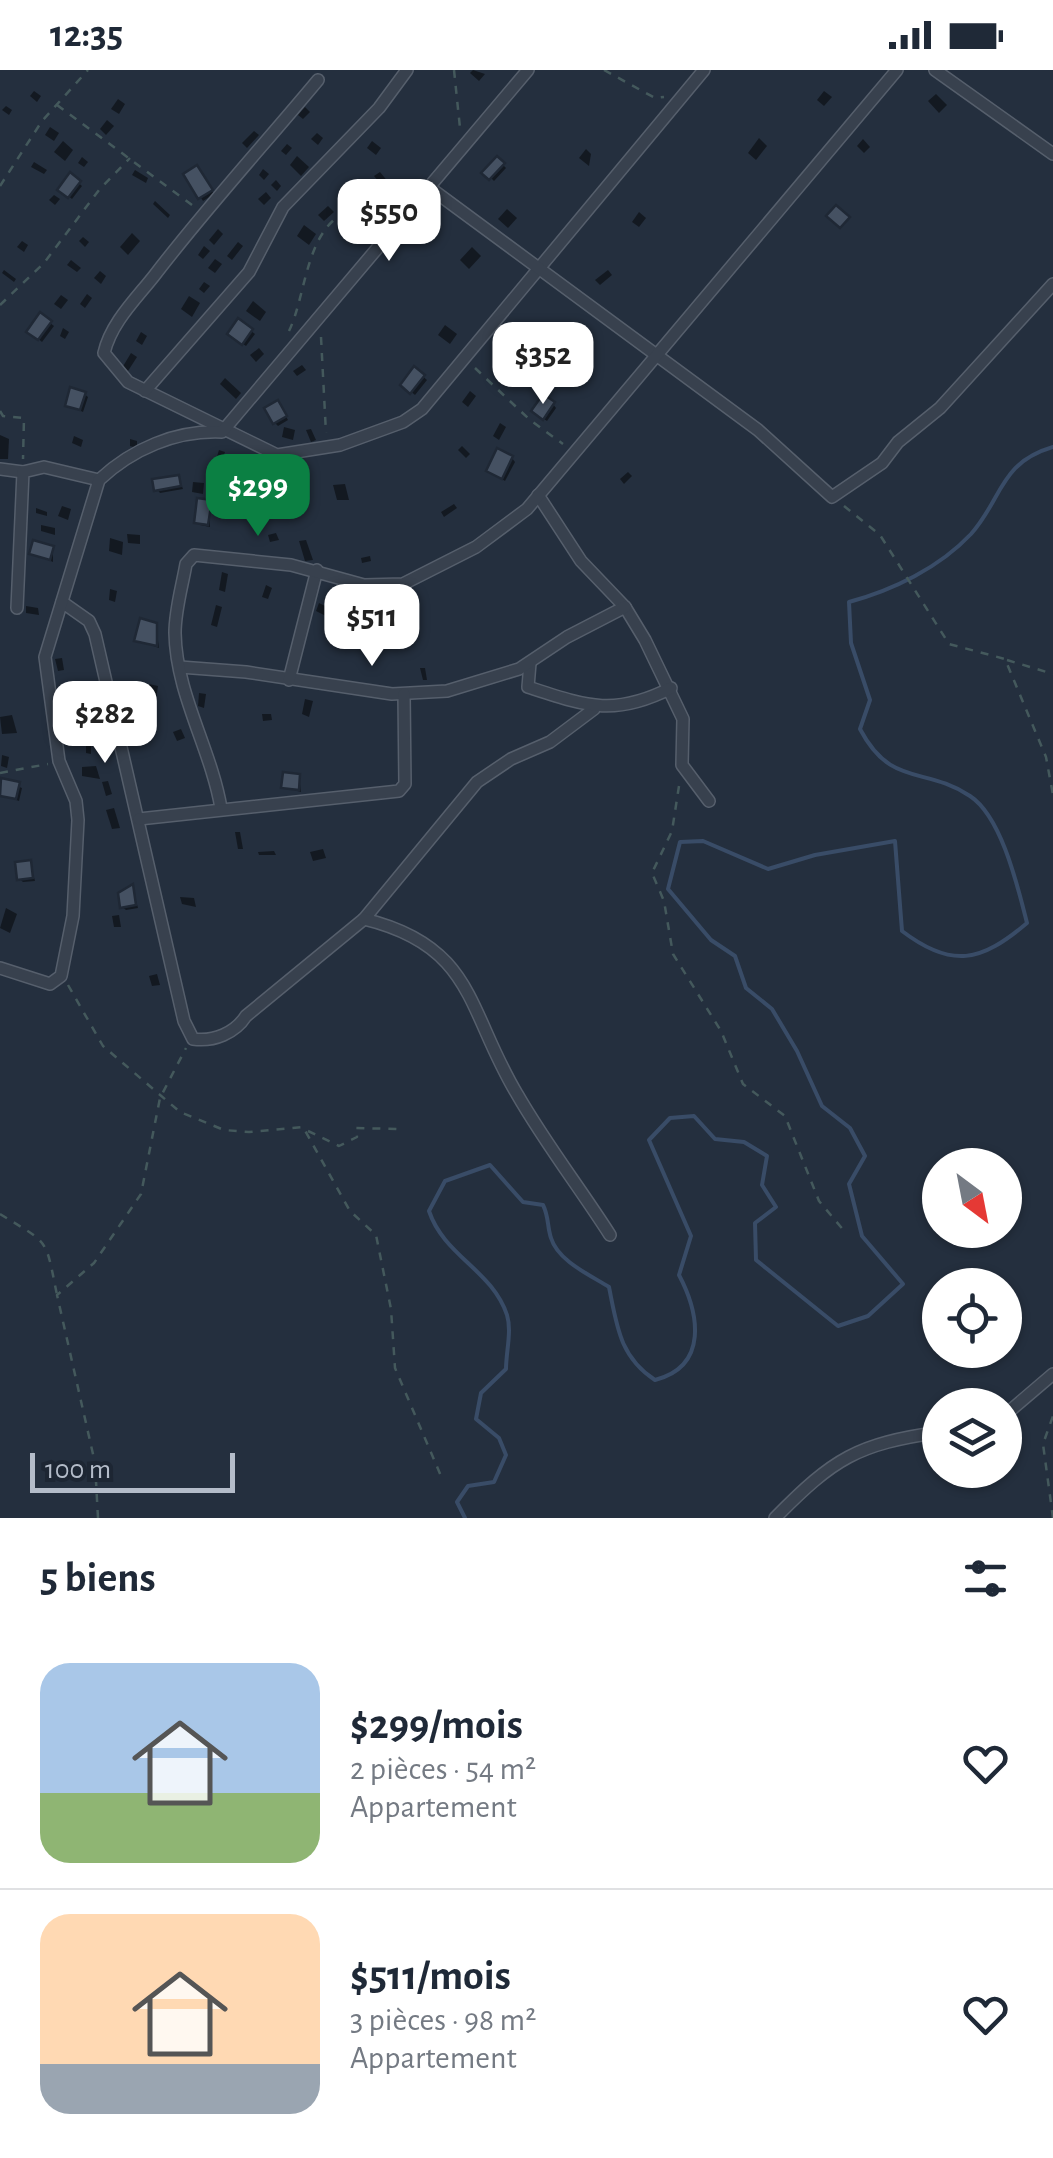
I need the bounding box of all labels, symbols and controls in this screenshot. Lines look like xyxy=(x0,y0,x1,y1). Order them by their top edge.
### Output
text: 12:35 xyxy=(50,16,123,54)
pin: $550 xyxy=(330,179,448,264)
text: $550 xyxy=(360,195,418,227)
pin: $352 xyxy=(484,322,602,407)
text: $352 xyxy=(514,338,572,370)
pin: $299 xyxy=(199,454,317,539)
text: $299 xyxy=(228,470,288,502)
pin: $511 xyxy=(313,584,431,669)
text: $511 xyxy=(346,600,398,632)
pin: $282 xyxy=(46,681,164,766)
text: $282 xyxy=(75,697,135,729)
north arrow xyxy=(922,1148,1022,1248)
map controls xyxy=(922,1148,1022,1488)
button: locate xyxy=(922,1268,1022,1368)
button: layers xyxy=(922,1388,1022,1488)
scale bar xyxy=(30,1448,235,1492)
text: 100 m xyxy=(45,1456,111,1484)
icon: filters xyxy=(958,1551,1013,1606)
text: 5 biens xyxy=(40,1557,156,1599)
icon: home xyxy=(120,1703,240,1823)
text: $299/mois xyxy=(350,1704,523,1746)
icon: heart xyxy=(958,1736,1013,1791)
text: 2 pièces · 54 m² xyxy=(350,1753,536,1785)
text: Appartement xyxy=(350,1791,517,1823)
icon: home xyxy=(120,1954,240,2074)
text: $511/mois xyxy=(350,1955,511,1997)
icon: heart xyxy=(958,1987,1013,2042)
text: 3 pièces · 98 m² xyxy=(350,2004,536,2036)
text: Appartement xyxy=(350,2042,517,2074)

